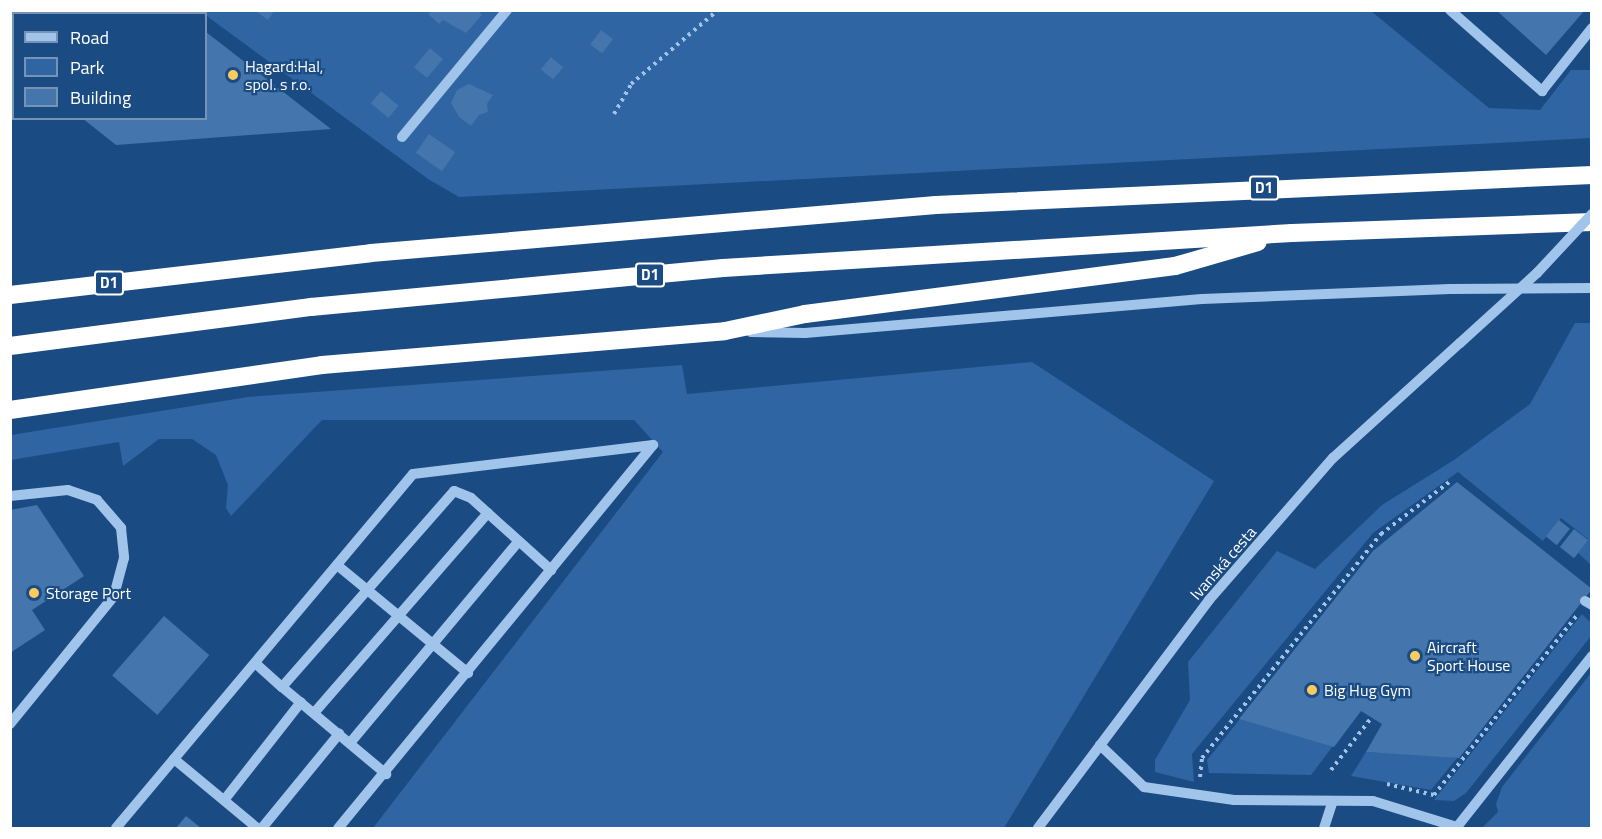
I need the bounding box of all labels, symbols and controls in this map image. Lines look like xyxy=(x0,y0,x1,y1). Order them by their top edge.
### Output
legend xyxy=(12,12,207,120)
text: Road xyxy=(70,24,109,51)
text: Park xyxy=(70,54,104,81)
place label: Hagard:Hal, spol. s r.o. xyxy=(245,56,323,94)
marker: Hagard:Hal, spol. s r.o. xyxy=(226,68,240,82)
text: Building xyxy=(70,84,131,111)
road number: D1 xyxy=(1249,176,1279,200)
road number: D1 xyxy=(635,263,665,287)
road number: D1 xyxy=(94,271,124,295)
street label: Ivanská cesta xyxy=(1186,522,1260,604)
place label: Storage Port xyxy=(46,583,131,603)
marker: Storage Port xyxy=(27,586,41,600)
place label: Aircraft Sport House xyxy=(1427,637,1510,675)
marker: Aircraft Sport House xyxy=(1408,649,1422,663)
place label: Big Hug Gym xyxy=(1324,680,1411,700)
marker: Big Hug Gym xyxy=(1305,683,1319,697)

